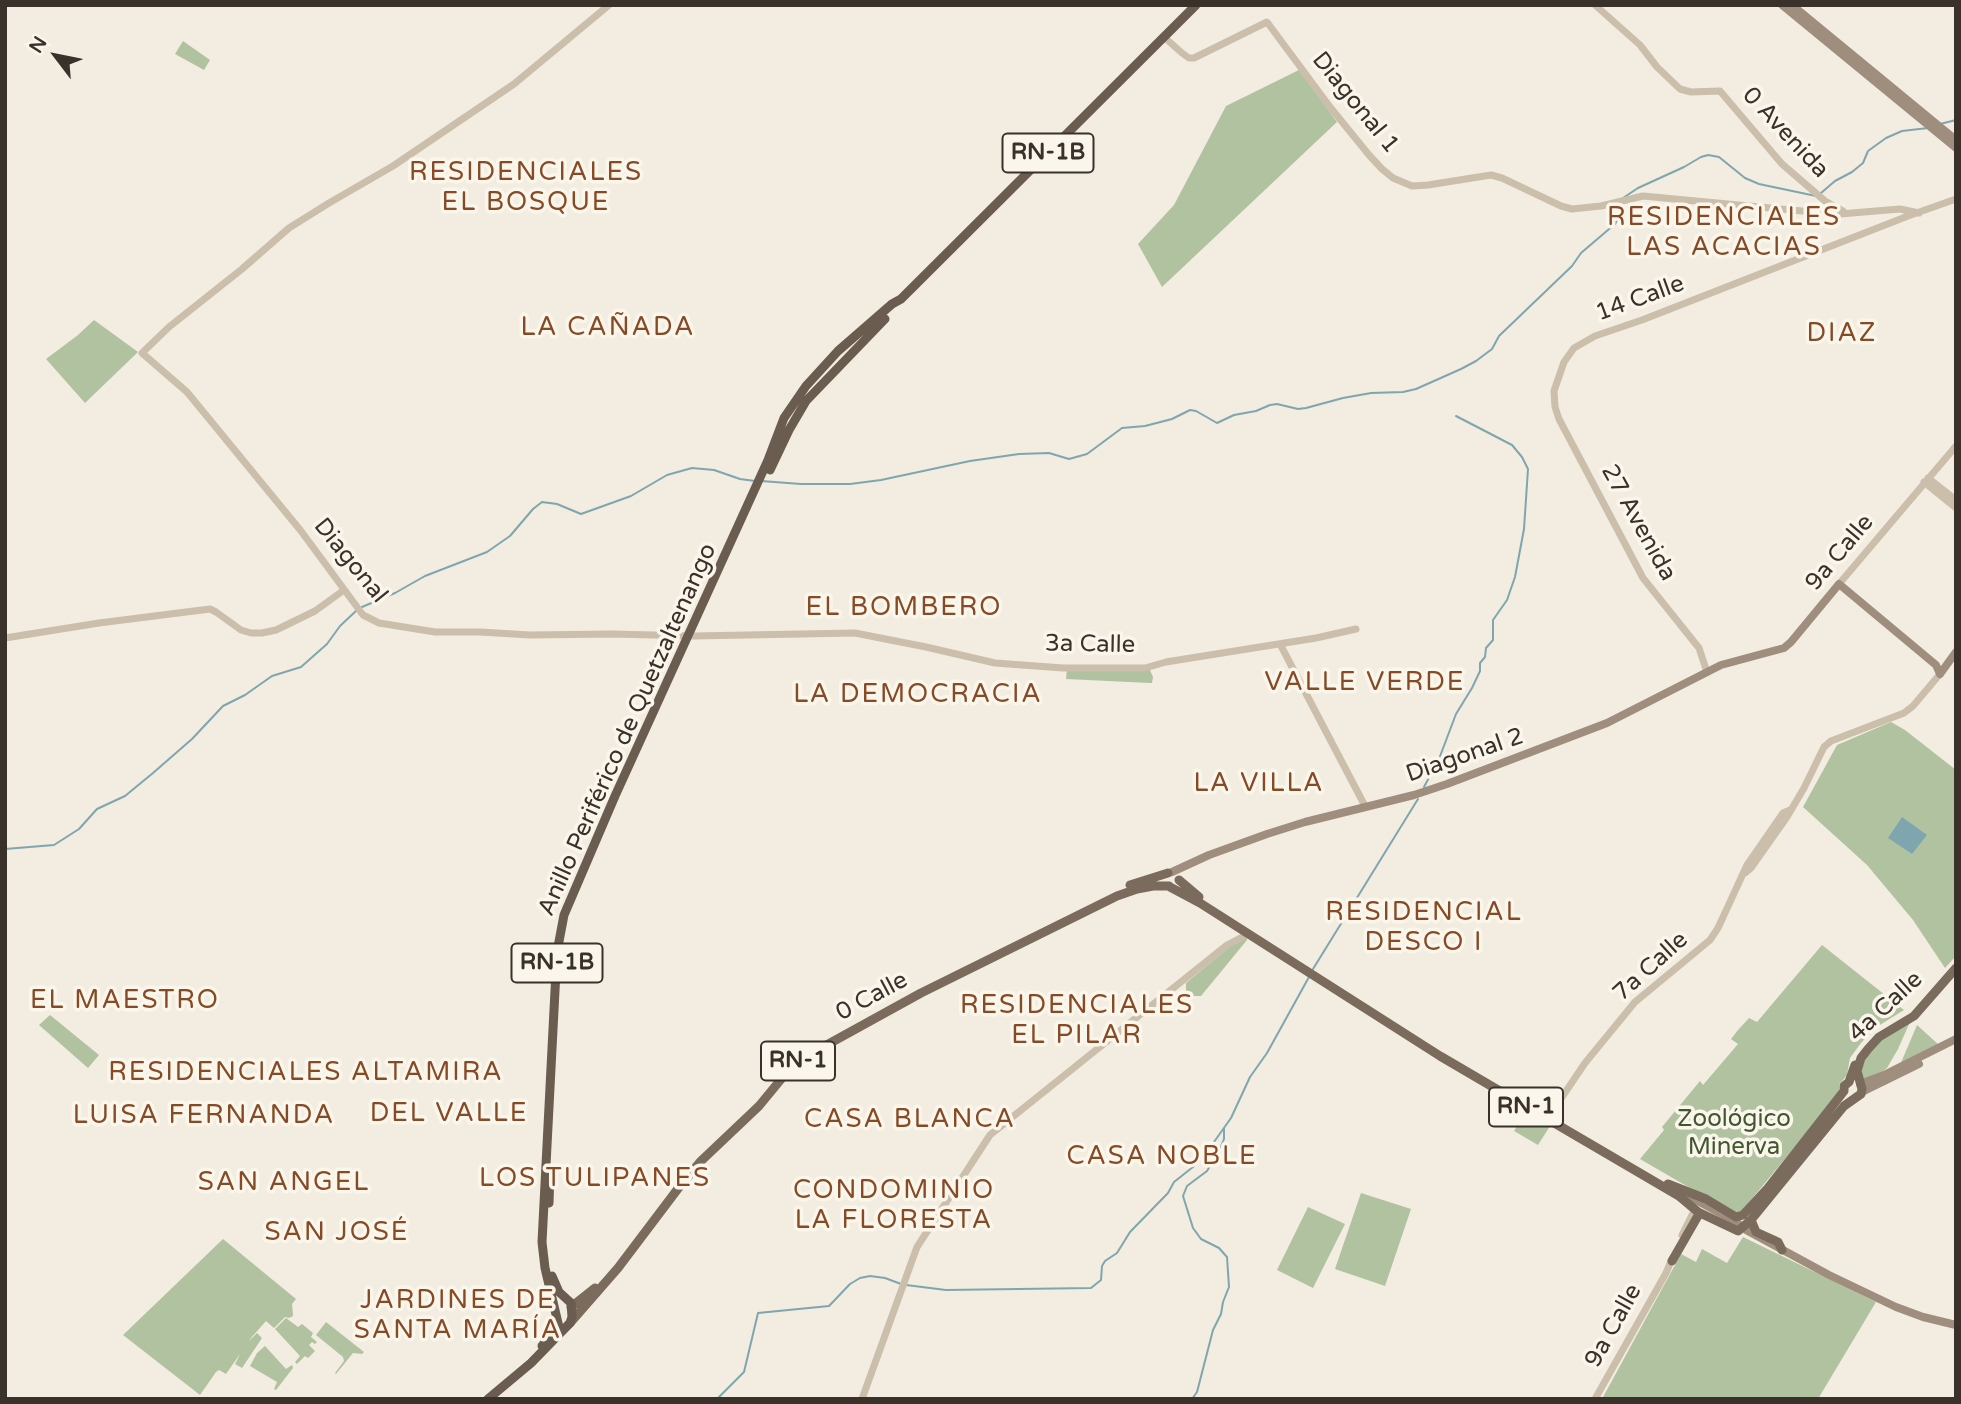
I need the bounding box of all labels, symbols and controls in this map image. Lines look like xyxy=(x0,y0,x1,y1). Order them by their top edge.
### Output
north arrow xyxy=(21,21,91,91)
text: N xyxy=(25,33,52,57)
street label: Diagonal 1 xyxy=(1305,46,1405,160)
street label: 0 Avenida xyxy=(1736,82,1834,184)
road number: RN-1B xyxy=(1002,134,1094,172)
district label: RESIDENCIALES EL BOSQUE xyxy=(411,157,641,218)
district label: RESIDENCIALES LAS ACACIAS xyxy=(1609,202,1839,264)
street label: 14 Calle xyxy=(1592,270,1688,328)
district label: LA CAÑADA xyxy=(522,312,694,344)
district label: DIAZ xyxy=(1807,318,1877,350)
street label: 27 Avenida xyxy=(1594,460,1682,586)
street label: 9a Calle xyxy=(1800,509,1880,597)
street label: Diagonal xyxy=(307,513,393,609)
street label: Anillo Periférico de Quetzaltenango xyxy=(533,539,723,921)
district label: EL BOMBERO xyxy=(807,592,1001,624)
street label: 3a Calle xyxy=(1045,630,1135,660)
district label: VALLE VERDE xyxy=(1266,667,1464,699)
district label: LA DEMOCRACIA xyxy=(795,679,1041,711)
street label: Diagonal 2 xyxy=(1402,722,1528,790)
district label: LA VILLA xyxy=(1195,768,1323,800)
district label: RESIDENCIAL DESCO I xyxy=(1327,897,1521,958)
street label: 7a Calle xyxy=(1608,926,1694,1008)
road number: RN-1B xyxy=(512,944,602,982)
street label: 0 Calle xyxy=(831,966,913,1028)
street label: 4a Calle xyxy=(1843,966,1929,1048)
district label: EL MAESTRO xyxy=(31,985,219,1017)
district label: RESIDENCIALES EL PILAR xyxy=(962,990,1192,1052)
road number: RN-1 xyxy=(761,1042,835,1080)
district label: RESIDENCIALES ALTAMIRA xyxy=(111,1057,501,1089)
road number: RN-1 xyxy=(1489,1088,1563,1126)
district label: DEL VALLE xyxy=(371,1098,527,1130)
district label: LUISA FERNANDA xyxy=(75,1100,333,1132)
district label: CASA BLANCA xyxy=(805,1104,1015,1136)
park label: Zoológico Minerva xyxy=(1677,1106,1791,1162)
district label: CASA NOBLE xyxy=(1068,1141,1256,1173)
district label: LOS TULIPANES xyxy=(481,1163,709,1195)
district label: SAN ANGEL xyxy=(199,1167,369,1199)
district label: CONDOMINIO LA FLORESTA xyxy=(794,1175,994,1236)
district label: SAN JOSÉ xyxy=(266,1217,408,1249)
street label: 9a Calle xyxy=(1579,1279,1649,1373)
district label: JARDINES DE SANTA MARÍA xyxy=(355,1285,561,1346)

